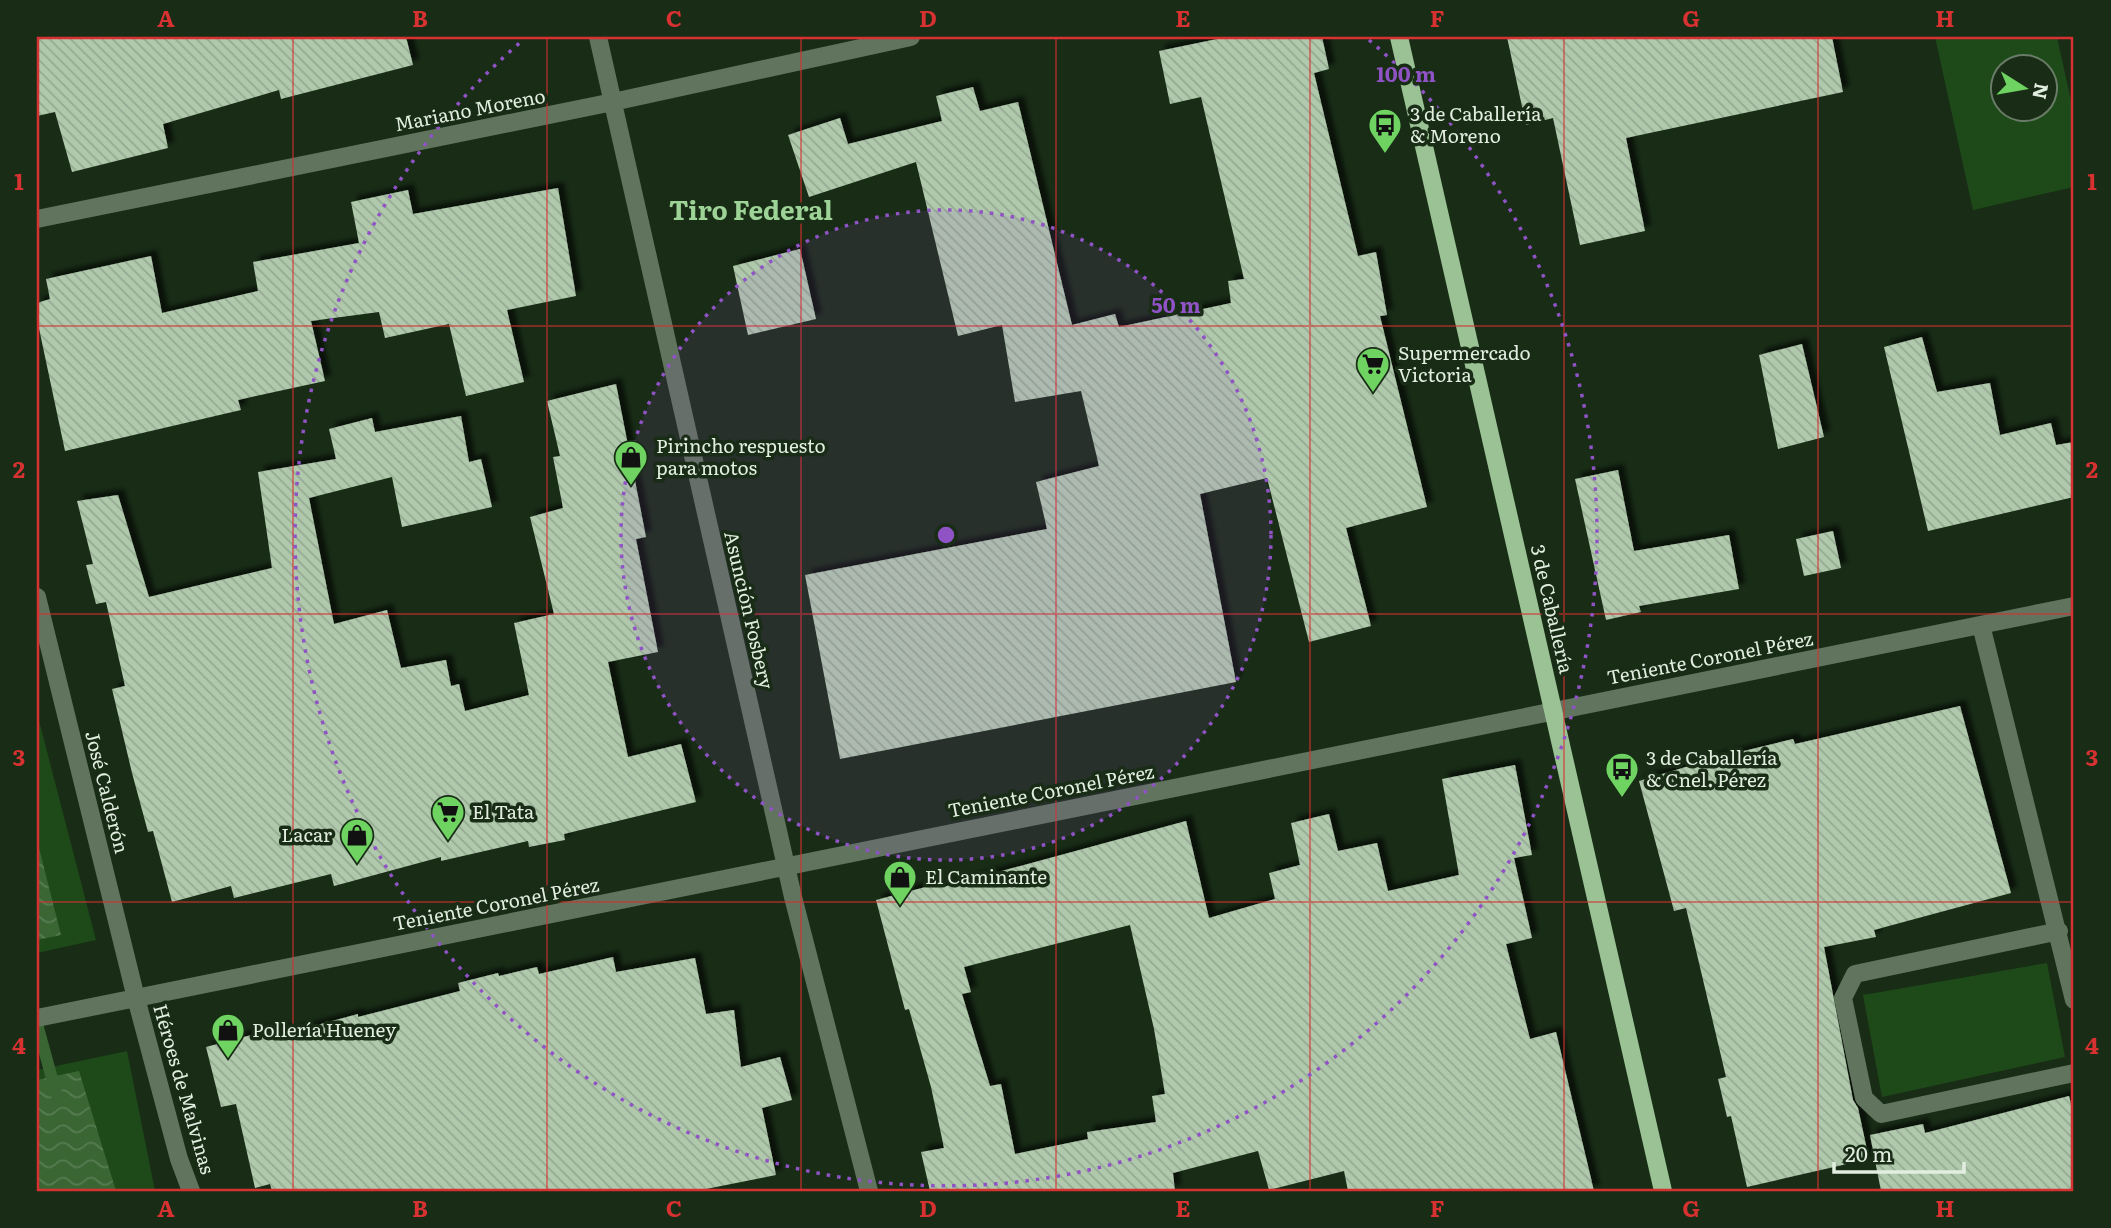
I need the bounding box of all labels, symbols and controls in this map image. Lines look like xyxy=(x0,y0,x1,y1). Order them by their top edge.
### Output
text: A xyxy=(157,0,175,34)
text: B xyxy=(412,0,428,34)
text: C xyxy=(666,0,682,34)
text: D xyxy=(919,0,937,34)
text: E xyxy=(1175,0,1191,34)
text: F xyxy=(1430,0,1445,34)
text: G xyxy=(1682,0,1700,34)
text: H xyxy=(1935,0,1955,34)
north arrow xyxy=(1988,52,2058,122)
text: 100 m xyxy=(1376,57,1436,88)
street label: Mariano Moreno xyxy=(392,81,548,137)
text: N xyxy=(2026,81,2057,102)
place label: 3 de Caballería & Moreno xyxy=(1410,99,1542,149)
bus stop icon: 3 de Caballería & Moreno xyxy=(1366,106,1404,155)
text: 1 xyxy=(14,163,24,197)
text: 1 xyxy=(2087,163,2097,197)
district label: Tiro Federal xyxy=(669,189,833,228)
text: 50 m xyxy=(1151,288,1201,319)
place label: Supermercado Victoria xyxy=(1398,338,1531,388)
supermarket icon: Supermercado Victoria xyxy=(1354,345,1392,394)
place label: Pirincho respuesto para motos xyxy=(656,431,826,481)
shop icon: Pirincho respuesto para motos xyxy=(612,438,650,487)
text: 2 xyxy=(13,451,25,485)
text: 2 xyxy=(2086,451,2098,485)
centre of rings xyxy=(934,523,958,547)
street label: Asunción Fosbery xyxy=(718,528,782,692)
street label: 3 de Caballería xyxy=(1525,542,1582,677)
street label: Teniente Coronel Pérez xyxy=(1604,623,1815,691)
street label: José Calderón xyxy=(79,727,137,856)
text: 3 xyxy=(13,739,25,773)
text: 3 xyxy=(2086,739,2098,773)
place label: 3 de Caballería & Cnel. Pérez xyxy=(1646,743,1778,793)
bus stop icon: 3 de Caballería & Cnel. Pérez xyxy=(1603,750,1641,799)
street label: Teniente Coronel Pérez xyxy=(945,756,1156,824)
supermarket icon: El Tata xyxy=(429,793,467,842)
place label: El Tata xyxy=(472,797,535,825)
shop icon: Lacar xyxy=(338,816,376,865)
place label: Lacar xyxy=(281,820,332,848)
shop icon: El Caminante xyxy=(881,858,919,907)
place label: El Caminante xyxy=(925,862,1047,890)
street label: Teniente Coronel Pérez xyxy=(390,869,601,937)
street label: Héroes de Malvinas xyxy=(147,1000,223,1178)
shop icon: Pollería Hueney xyxy=(209,1011,247,1060)
place label: Pollería Hueney xyxy=(252,1015,396,1043)
text: 4 xyxy=(12,1027,26,1061)
text: 4 xyxy=(2085,1027,2099,1061)
scale bar xyxy=(1834,1130,1964,1174)
text: 20 m xyxy=(1845,1137,1892,1168)
text: A xyxy=(157,1190,175,1224)
text: B xyxy=(412,1190,428,1224)
text: C xyxy=(666,1190,682,1224)
text: D xyxy=(919,1190,937,1224)
text: E xyxy=(1175,1190,1191,1224)
text: F xyxy=(1430,1190,1445,1224)
text: G xyxy=(1682,1190,1700,1224)
text: H xyxy=(1935,1190,1955,1224)

